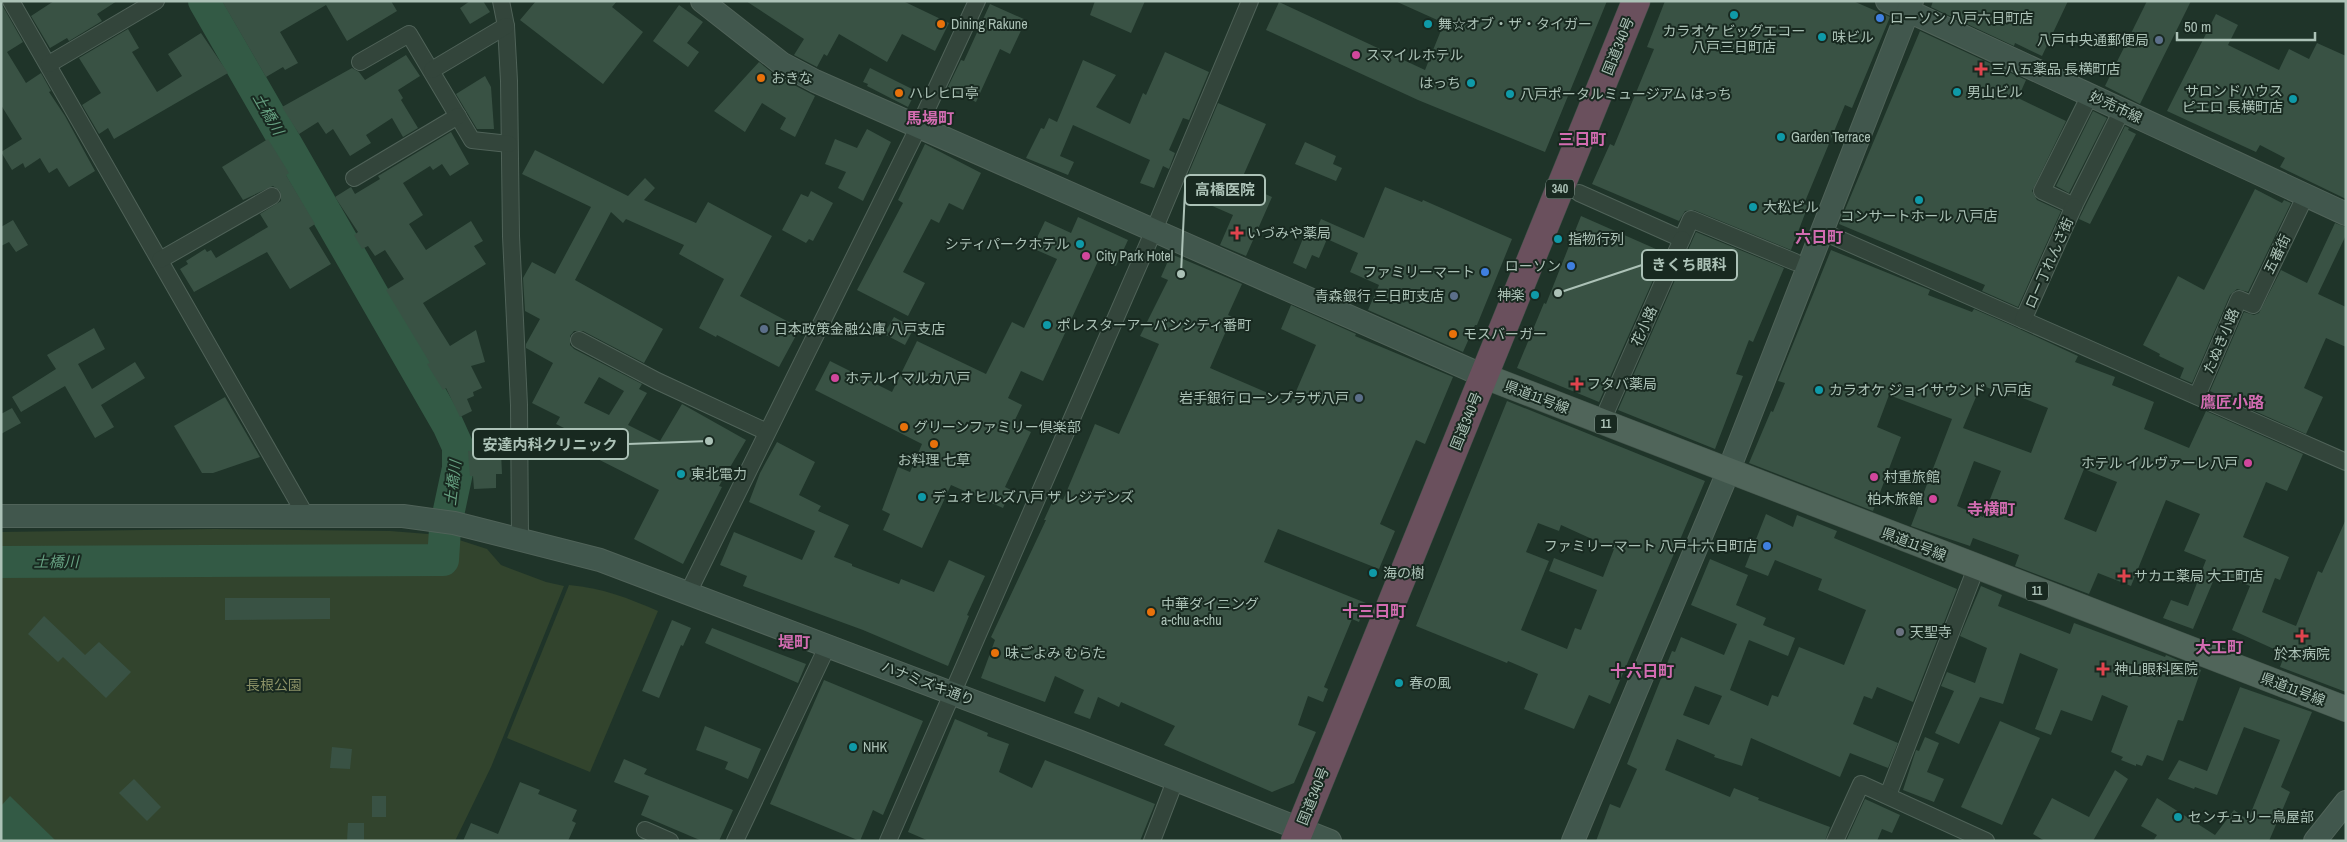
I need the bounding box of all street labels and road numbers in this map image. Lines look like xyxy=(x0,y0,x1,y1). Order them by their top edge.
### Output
street label: 国道340号 xyxy=(1598,14,1638,78)
street label: 妙売市線 xyxy=(2087,87,2145,127)
road number: 340 xyxy=(1546,180,1574,198)
street label: ロー丁れんさ街 xyxy=(2021,215,2077,311)
street label: 五番街 xyxy=(2260,231,2294,277)
street label: 花小路 xyxy=(1627,303,1661,349)
street label: たぬき小路 xyxy=(2199,305,2243,377)
street label: 県道11号線 xyxy=(1502,376,1572,418)
street label: 国道340号 xyxy=(1446,389,1486,453)
road number: 11 xyxy=(1595,414,1617,434)
street label: 県道11号線 xyxy=(1879,523,1949,565)
road number: 11 xyxy=(2026,582,2048,600)
street label: ハナミズキ通り xyxy=(879,657,977,709)
street label: 県道11号線 xyxy=(2258,668,2328,710)
street label: 国道340号 xyxy=(1293,764,1333,828)

